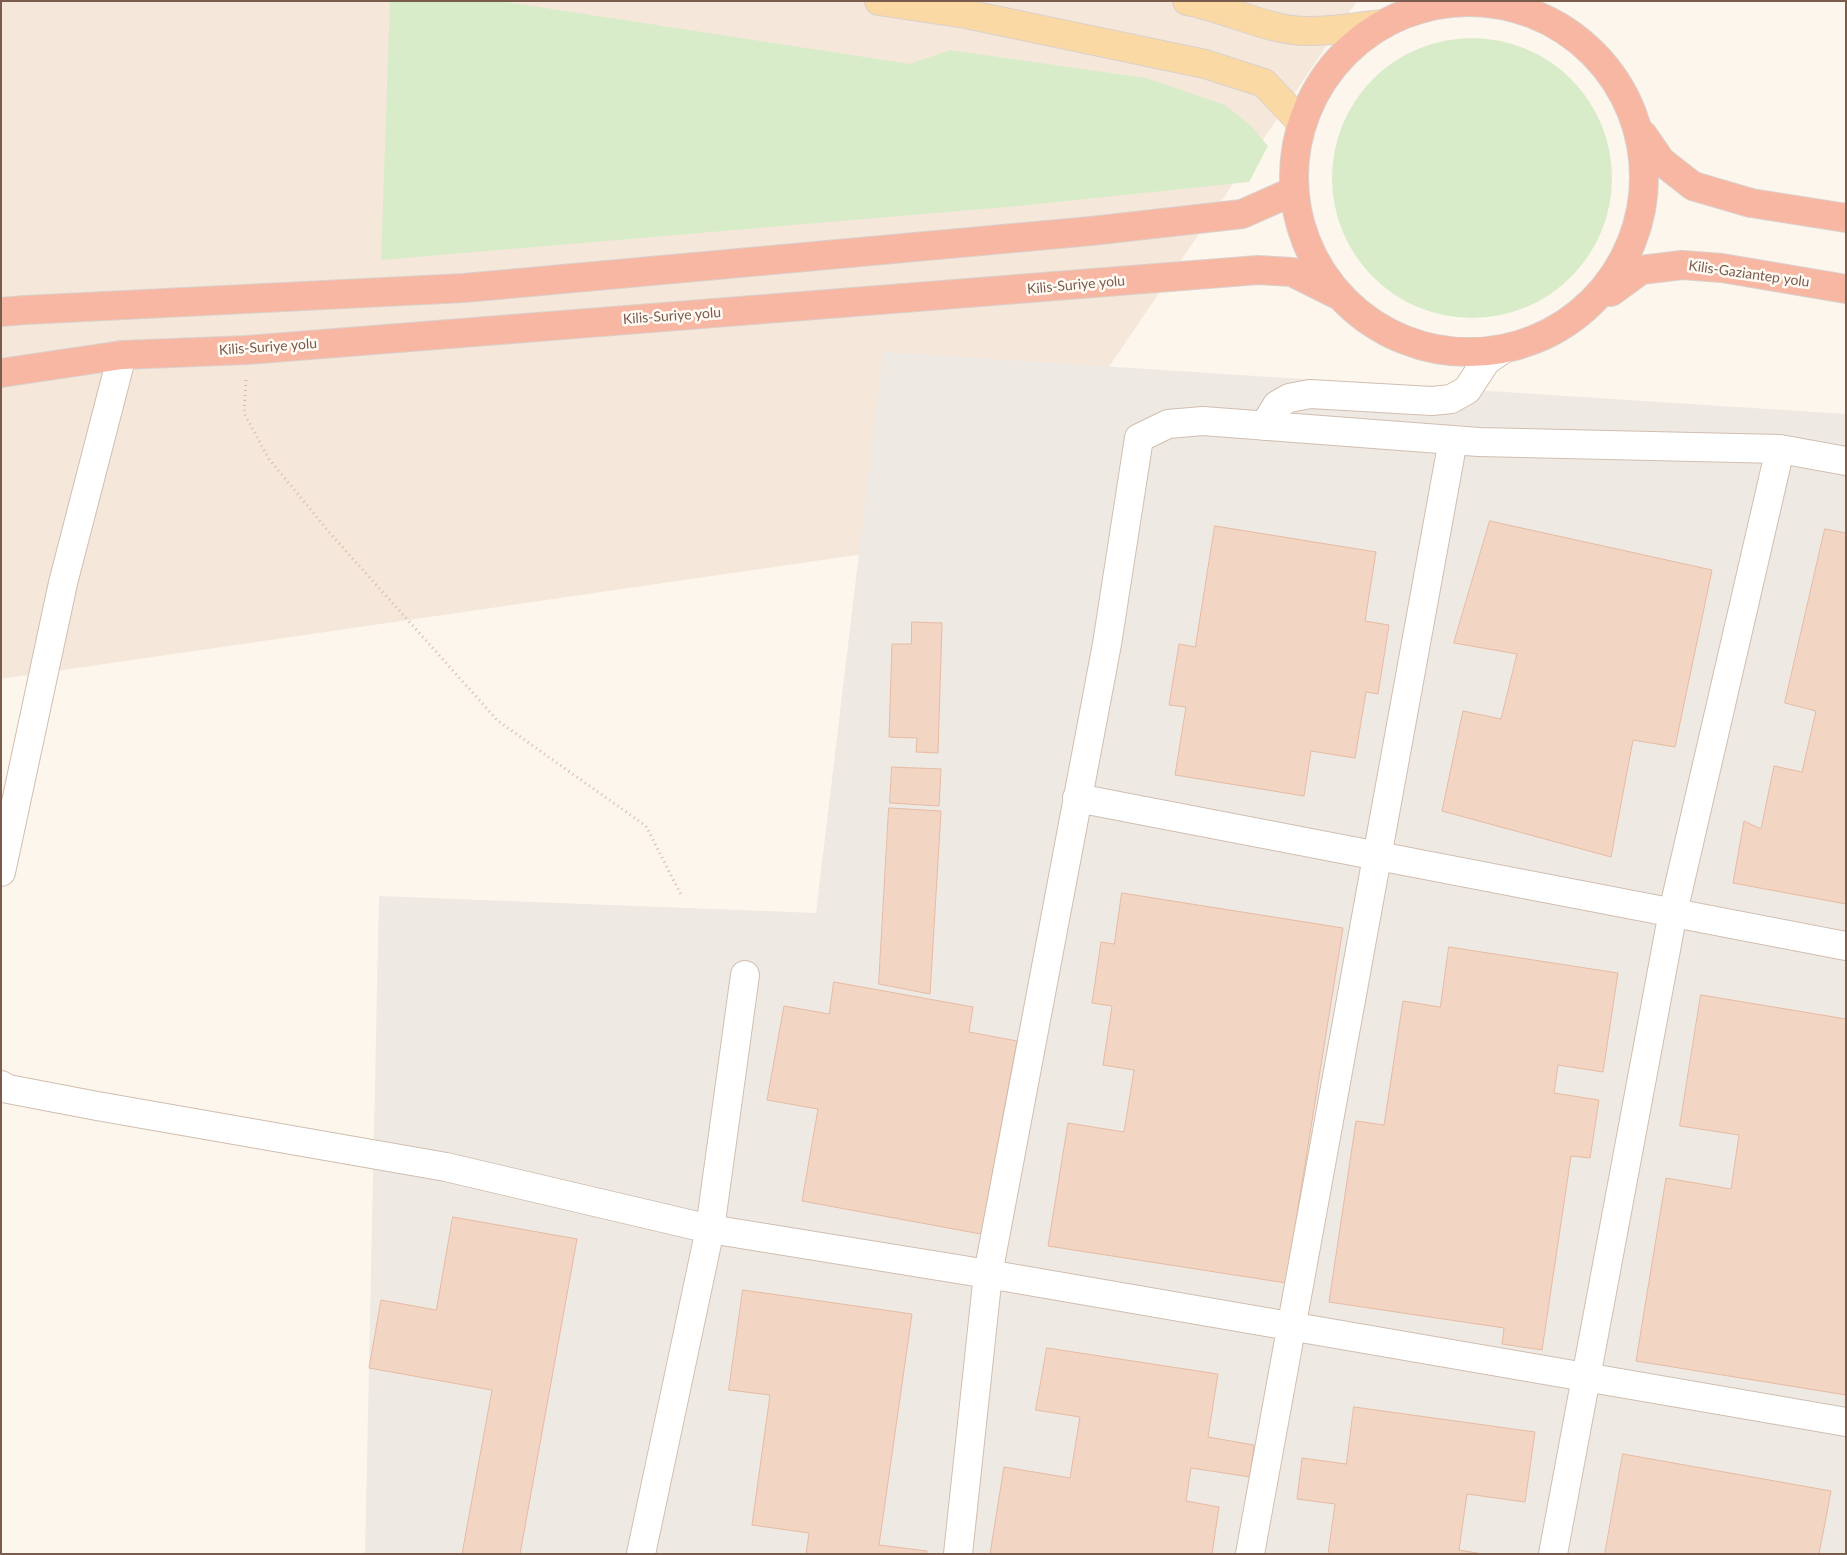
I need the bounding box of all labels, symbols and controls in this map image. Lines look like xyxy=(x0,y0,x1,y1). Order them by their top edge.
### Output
street label: Kilis-Gaziantep yolu xyxy=(1687,257,1811,291)
street label: Kilis-Suriye yolu xyxy=(1026,272,1126,298)
street label: Kilis-Suriye yolu xyxy=(622,304,722,328)
street label: Kilis-Suriye yolu xyxy=(218,335,318,359)

